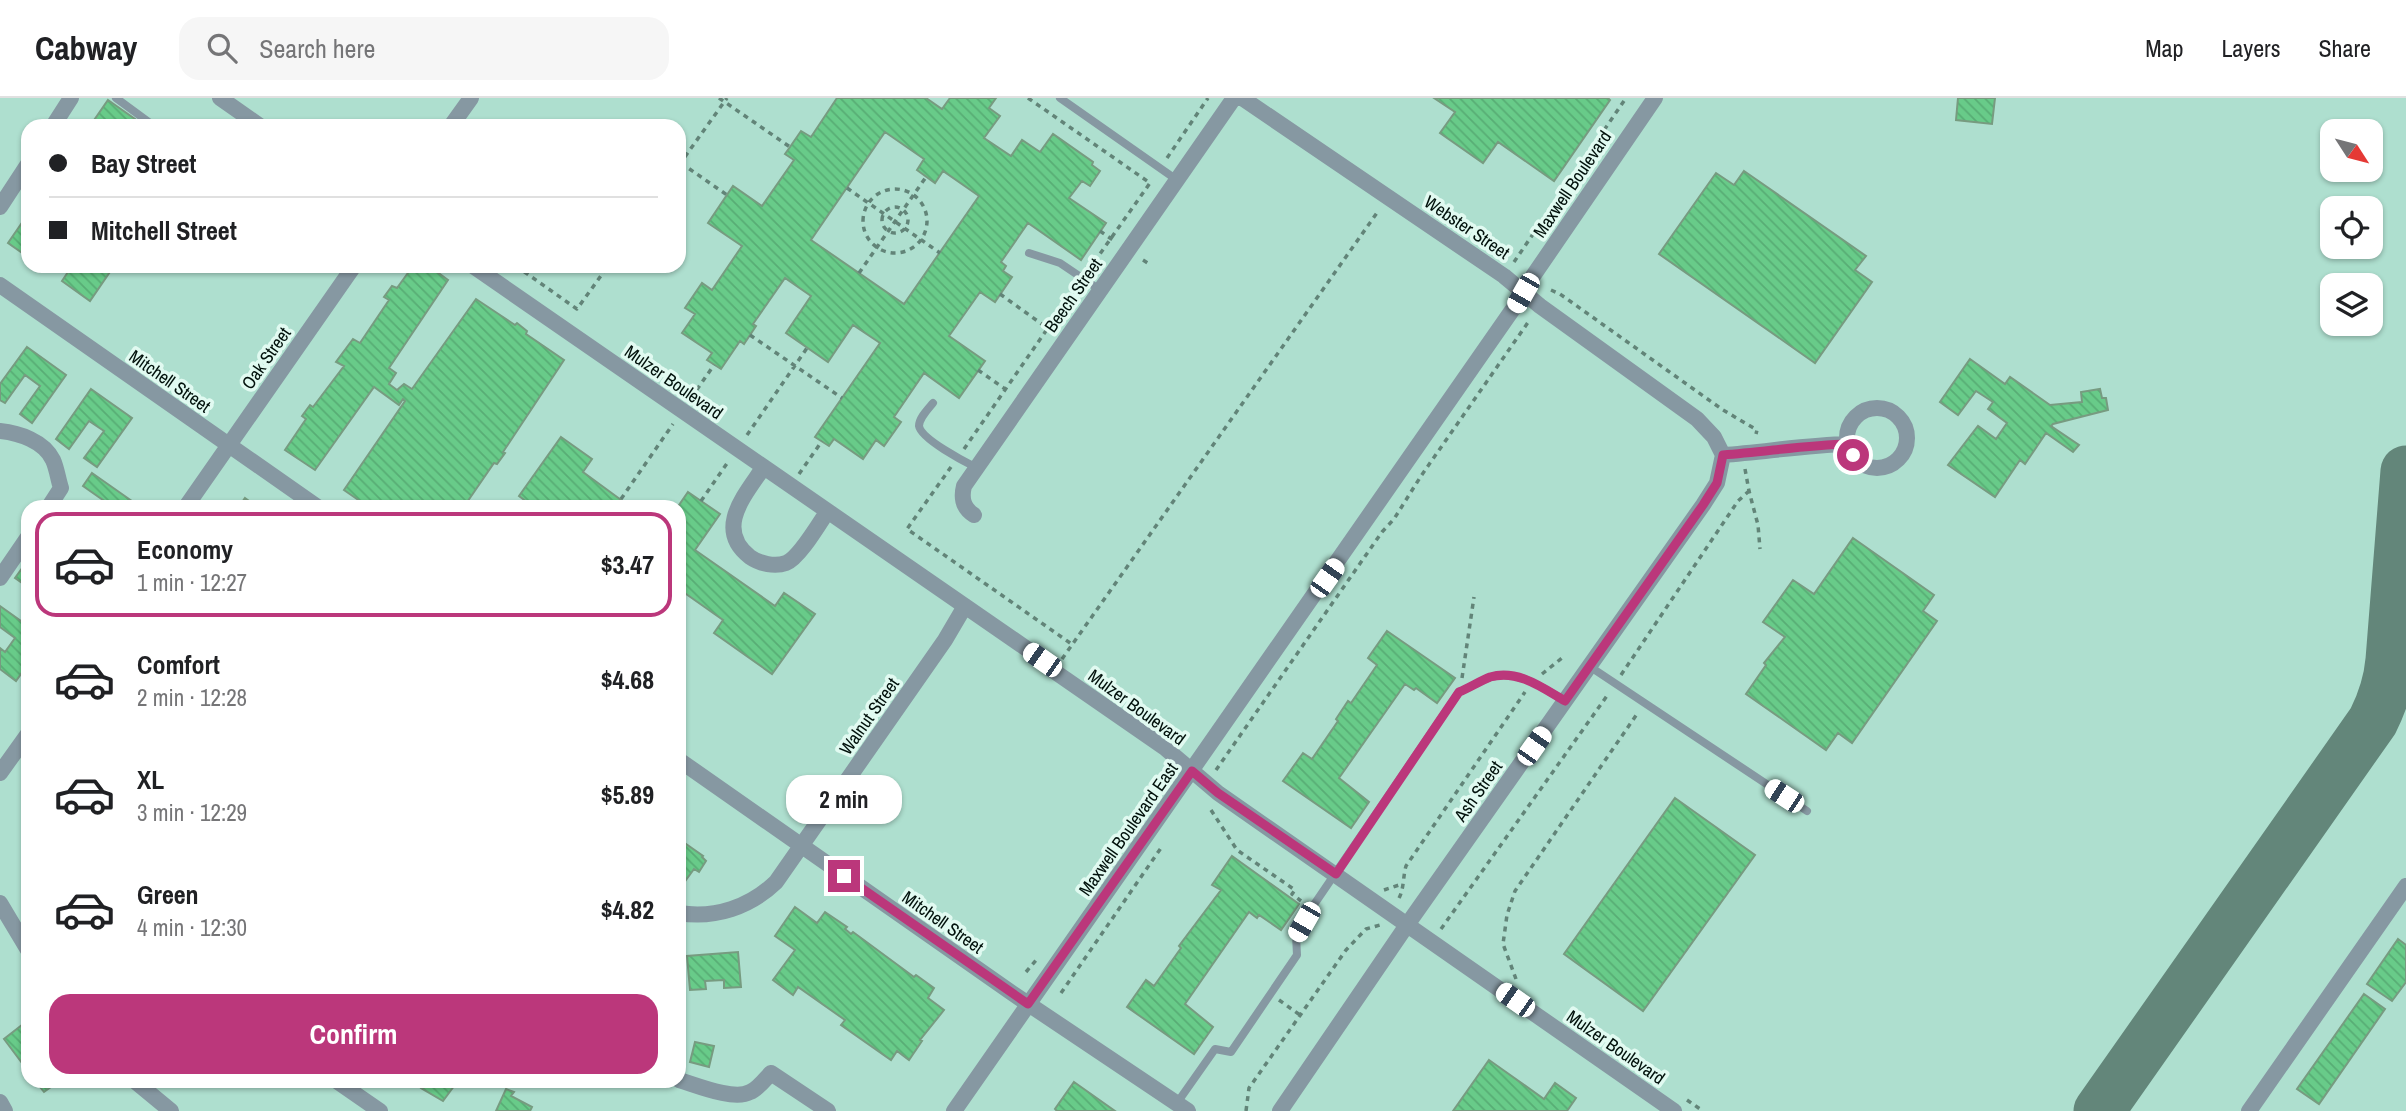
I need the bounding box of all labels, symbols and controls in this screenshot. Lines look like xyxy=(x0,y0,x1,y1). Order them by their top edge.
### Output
search box xyxy=(179,17,669,80)
text: Cabway xyxy=(35,26,137,70)
icon: search xyxy=(203,29,241,67)
text: Search here xyxy=(259,31,375,66)
text: Map xyxy=(2145,32,2183,64)
text: Layers xyxy=(2221,32,2280,64)
text: Share xyxy=(2318,32,2371,64)
north arrow xyxy=(2320,119,2384,182)
map controls xyxy=(2320,119,2383,336)
street label: Maxwell Boulevard xyxy=(1527,126,1617,242)
text: Bay Street xyxy=(91,146,196,181)
street label: Webster Street xyxy=(1419,189,1515,265)
button: locate xyxy=(2320,196,2383,259)
text: Mitchell Street xyxy=(91,213,237,248)
street label: Beech Street xyxy=(1038,253,1108,337)
car xyxy=(1504,270,1543,316)
button: layers xyxy=(2320,273,2383,336)
street label: Oak Street xyxy=(236,322,296,394)
street label: Mulzer Boulevard xyxy=(620,339,728,425)
street label: Mitchell Street xyxy=(124,344,216,418)
route start xyxy=(1837,439,1869,471)
text: Economy xyxy=(137,532,233,567)
icon: car xyxy=(53,533,116,596)
text: $3.47 xyxy=(601,547,654,582)
car xyxy=(1307,555,1348,601)
text: 1 min · 12:27 xyxy=(137,567,247,598)
car xyxy=(1019,639,1066,681)
text: Comfort xyxy=(137,647,220,682)
icon: car xyxy=(53,648,116,711)
text: $4.68 xyxy=(601,662,654,697)
street label: Mulzer Boulevard xyxy=(1083,663,1191,751)
street label: Walnut Street xyxy=(833,672,905,760)
text: 2 min · 12:28 xyxy=(137,682,247,713)
car xyxy=(1514,723,1555,769)
street label: Ash Street xyxy=(1447,756,1508,827)
street label: Maxwell Boulevard East xyxy=(1073,757,1183,901)
text: XL xyxy=(137,762,164,797)
icon: car xyxy=(53,763,116,826)
callout: 2 min xyxy=(786,774,902,824)
car xyxy=(1761,776,1808,816)
text: $5.89 xyxy=(601,777,654,812)
text: 2 min xyxy=(819,784,869,815)
text: 3 min · 12:29 xyxy=(137,797,247,828)
route end xyxy=(828,860,860,892)
text: Green xyxy=(137,877,199,912)
icon: car xyxy=(53,878,116,941)
street label: Mitchell Street xyxy=(897,885,989,959)
text: $4.82 xyxy=(601,892,654,927)
car xyxy=(1285,899,1324,945)
text: 4 min · 12:30 xyxy=(137,912,247,943)
car xyxy=(1492,979,1539,1021)
button: Confirm xyxy=(49,994,658,1074)
street label: Mulzer Boulevard xyxy=(1562,1004,1670,1090)

